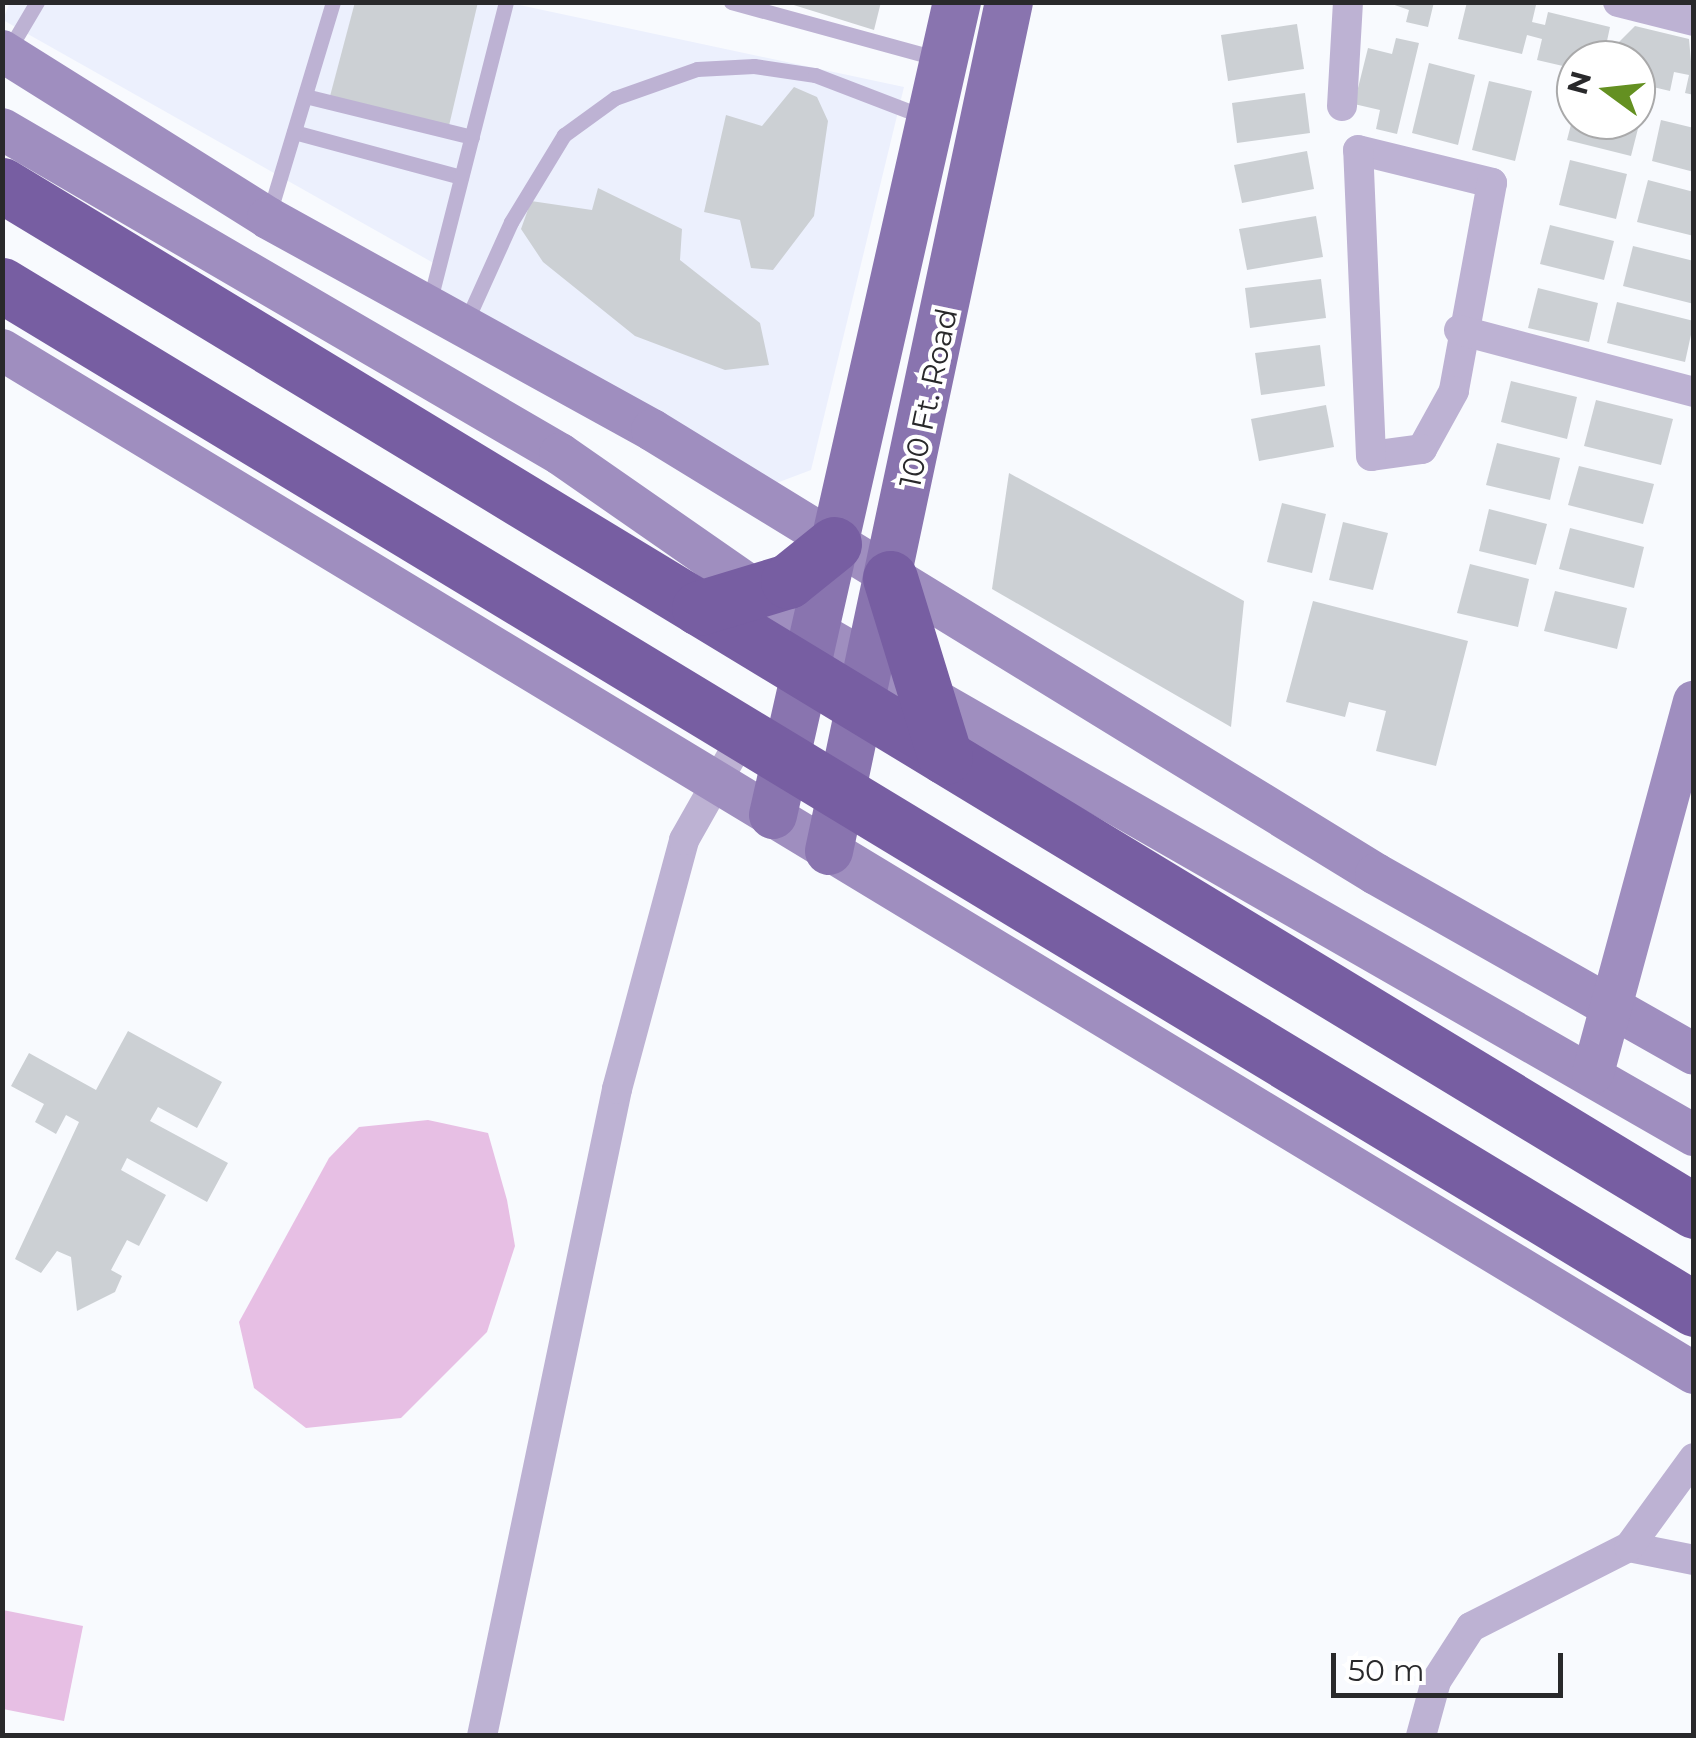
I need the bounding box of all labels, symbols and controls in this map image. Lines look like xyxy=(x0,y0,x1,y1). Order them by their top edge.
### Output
north arrow xyxy=(1556,40,1656,140)
text: N xyxy=(1560,67,1598,98)
street label: 100 Ft. Road xyxy=(892,305,966,491)
scale bar xyxy=(1336,1633,1568,1695)
text: 50 m xyxy=(1348,1652,1425,1689)

